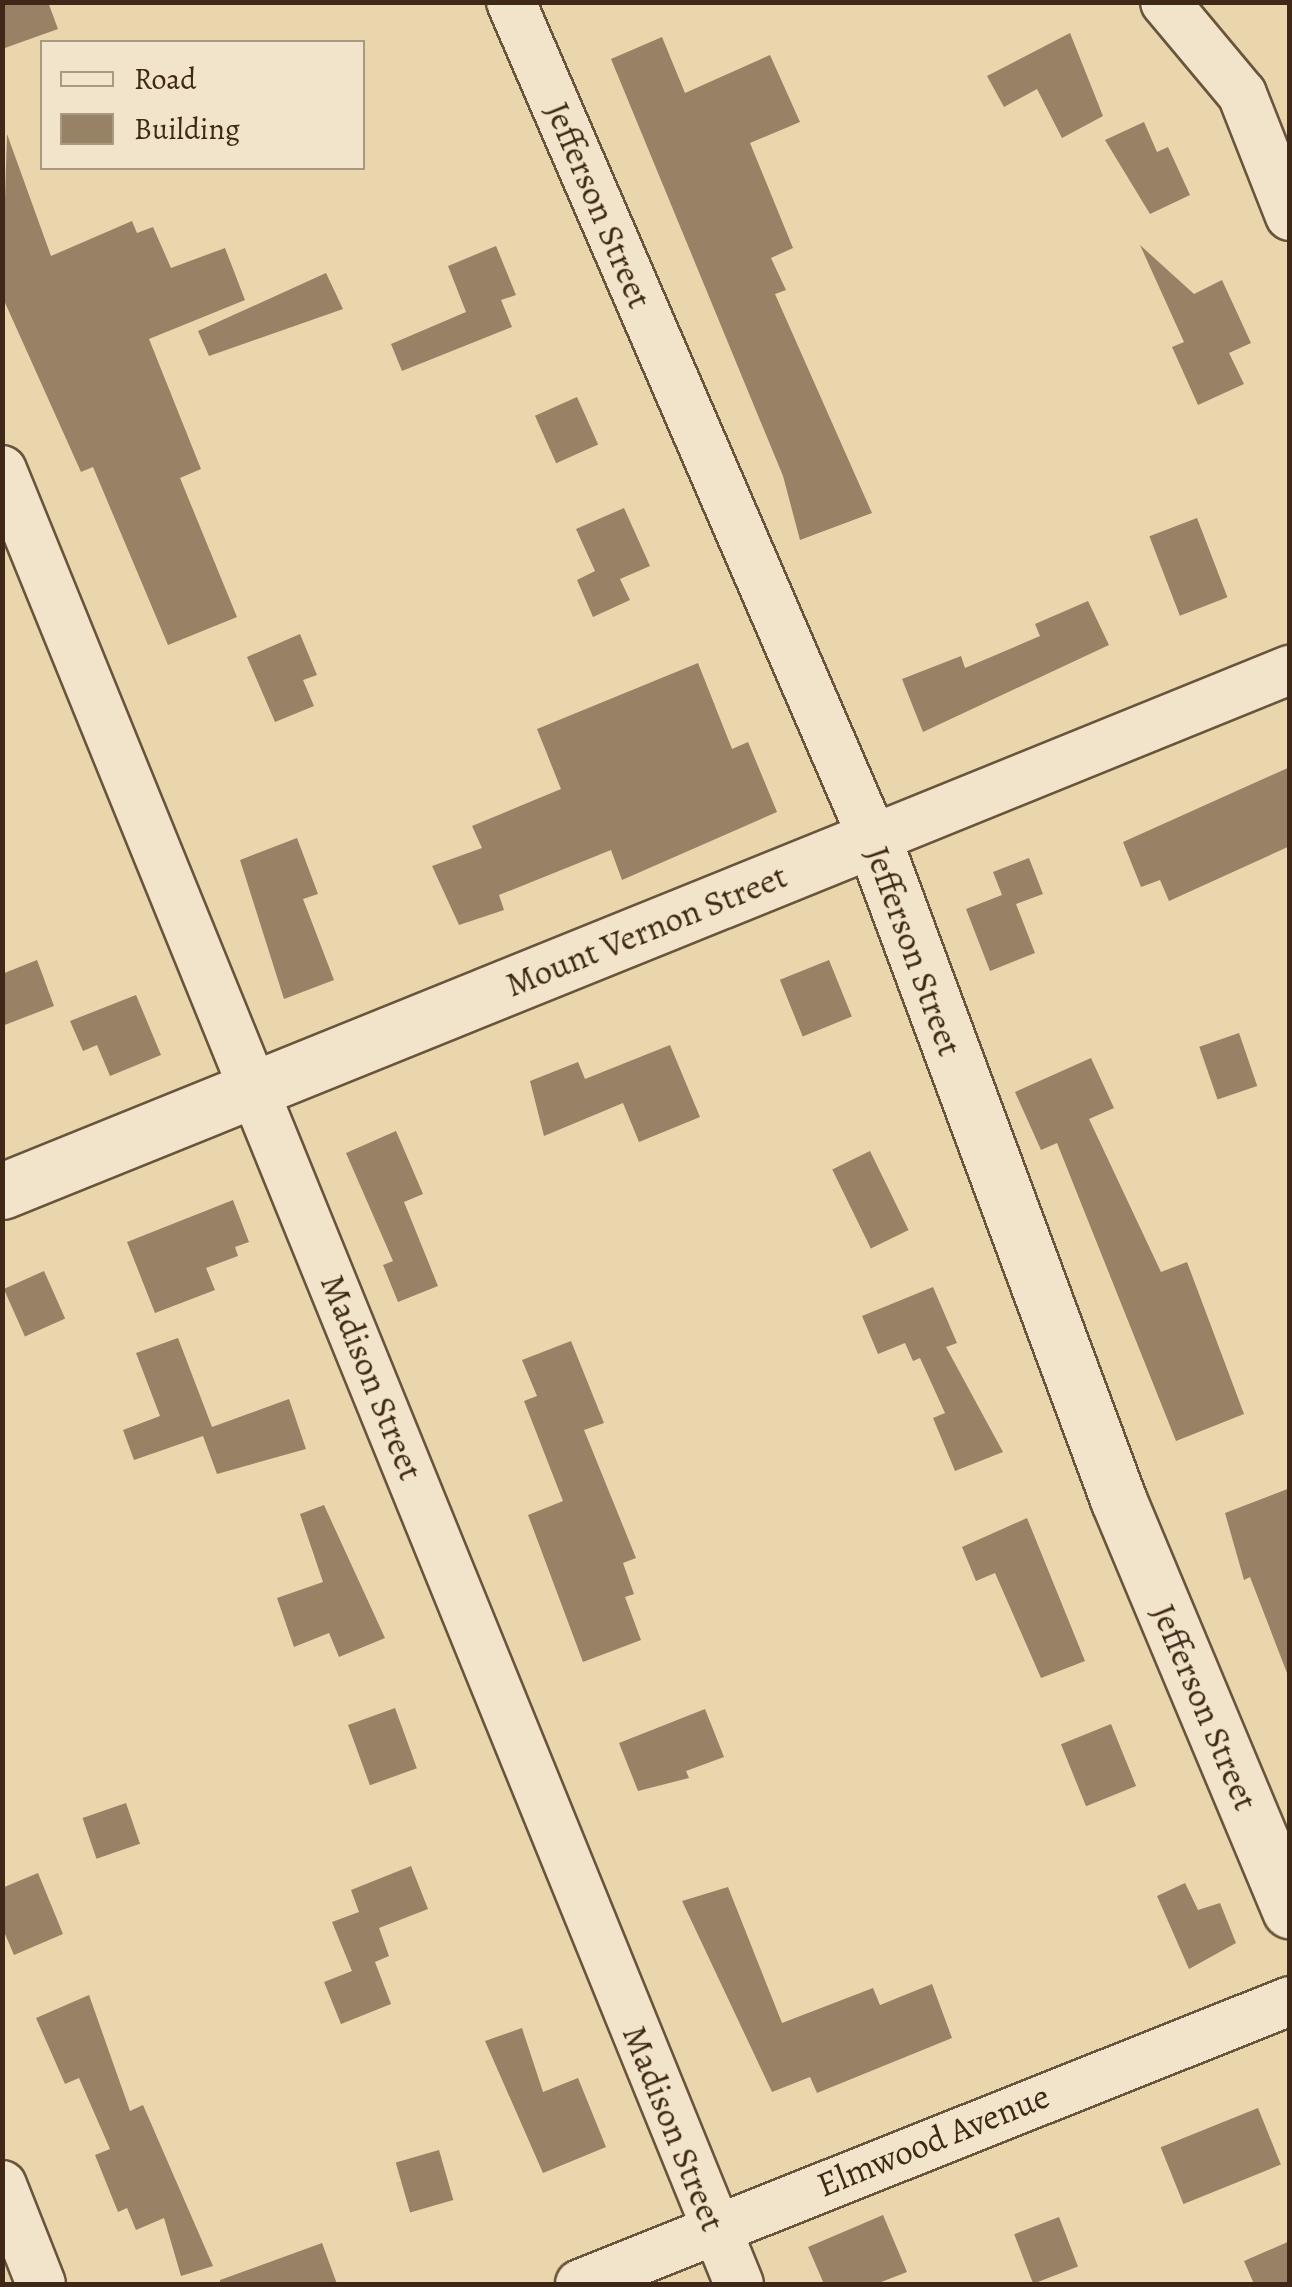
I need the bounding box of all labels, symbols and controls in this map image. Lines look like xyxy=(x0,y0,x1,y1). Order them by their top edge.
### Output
legend xyxy=(40,40,365,170)
text: Road xyxy=(134,59,196,99)
street label: Jefferson Street xyxy=(537,96,661,314)
text: Building xyxy=(134,109,240,149)
street label: Jefferson Street xyxy=(857,840,971,1062)
street label: Mount Vernon Street xyxy=(499,854,793,1006)
street label: Madison Street xyxy=(312,1268,432,1486)
street label: Jefferson Street xyxy=(1143,1598,1267,1816)
street label: Madison Street xyxy=(614,2019,734,2237)
street label: Elmwood Avenue xyxy=(811,2074,1055,2206)

